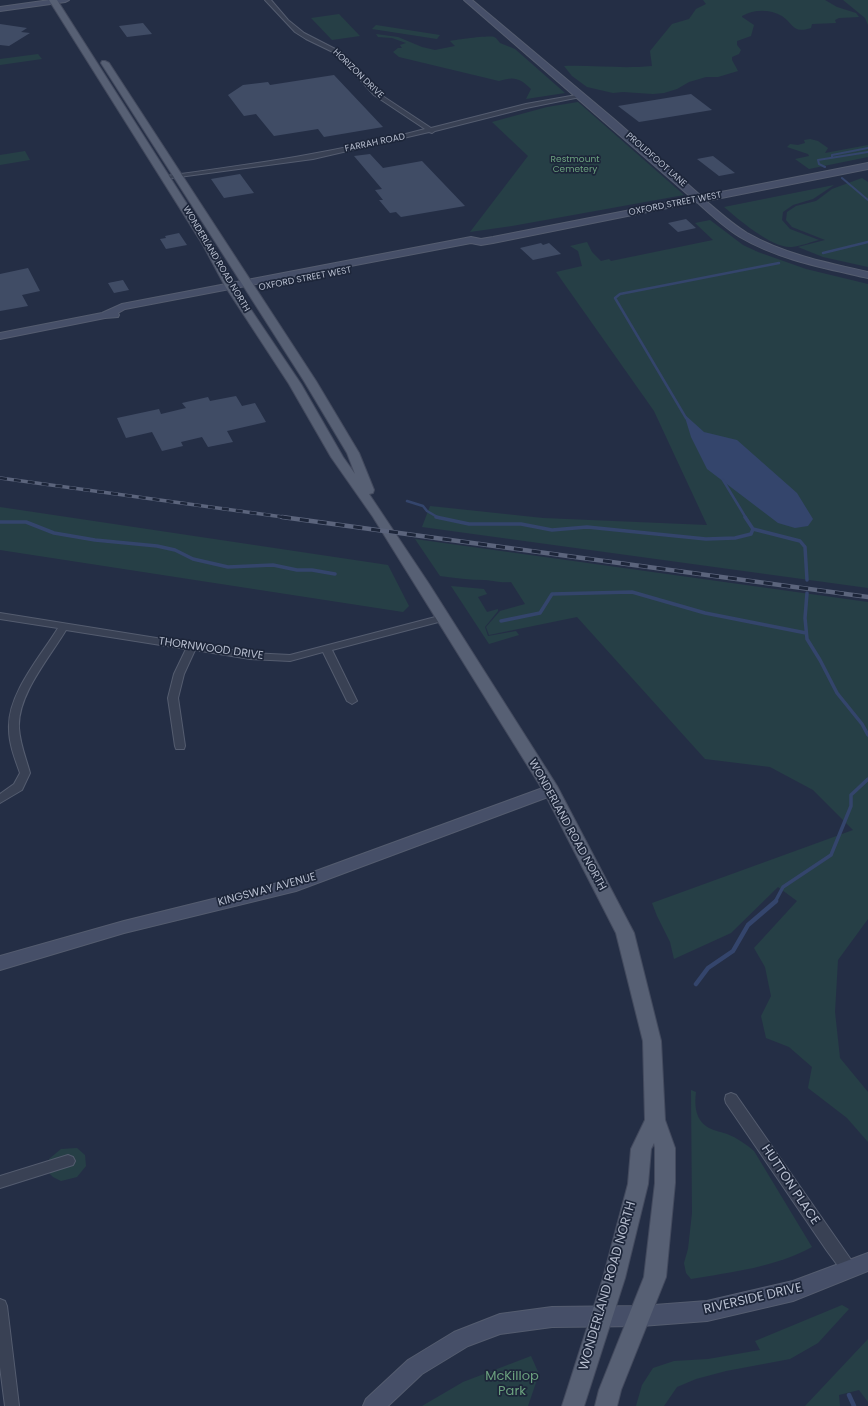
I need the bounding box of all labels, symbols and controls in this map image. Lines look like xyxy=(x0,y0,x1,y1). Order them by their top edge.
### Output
street label: HORIZON DRIVE xyxy=(330,47,386,101)
street label: FARRAH ROAD xyxy=(344,131,406,155)
street label: PROUDFOOT LANE xyxy=(623,131,689,189)
park label: Restmount Cemetery xyxy=(551,155,599,176)
street label: OXFORD STREET WEST xyxy=(628,190,722,218)
street label: WONDERLAND ROAD NORTH xyxy=(180,204,252,314)
street label: OXFORD STREET WEST xyxy=(258,265,352,293)
street label: THORNWOOD DRIVE xyxy=(158,635,264,663)
street label: WONDERLAND ROAD NORTH xyxy=(525,757,609,893)
street label: KINGSWAY AVENUE xyxy=(217,871,317,909)
street label: HUTTON PLACE xyxy=(757,1142,823,1228)
street label: WONDERLAND ROAD NORTH xyxy=(576,1200,640,1372)
street label: RIVERSIDE DRIVE xyxy=(702,1280,804,1318)
park label: McKillop Park xyxy=(485,1369,539,1400)

